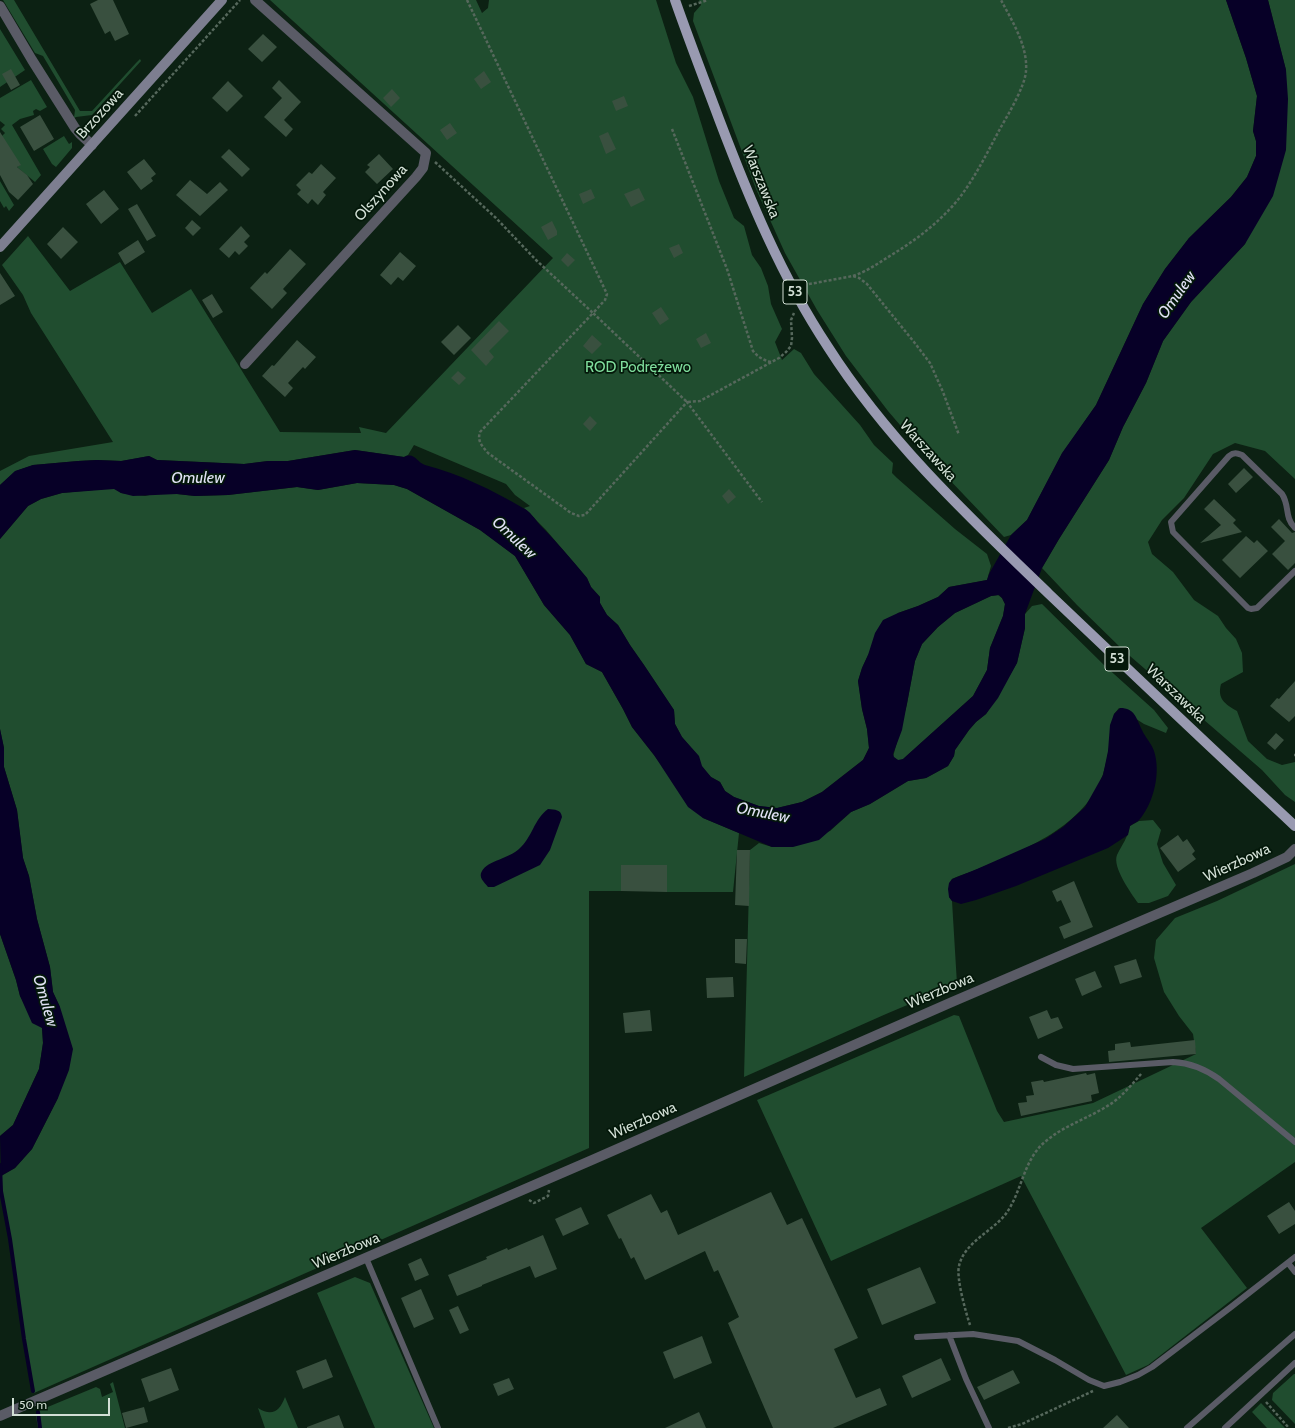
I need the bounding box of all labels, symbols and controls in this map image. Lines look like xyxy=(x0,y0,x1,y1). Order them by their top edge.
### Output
street label: Brzozowa xyxy=(73,85,127,143)
street label: Warszawska xyxy=(738,143,784,221)
street label: Olszynowa xyxy=(351,161,411,225)
water label: Omulew xyxy=(1154,268,1200,322)
road number: 53 xyxy=(783,280,807,304)
park label: ROD Podrężewo xyxy=(585,359,691,377)
street label: Warszawska xyxy=(896,416,960,486)
water label: Omulew xyxy=(171,468,225,488)
water label: Omulew xyxy=(488,513,540,563)
road number: 53 xyxy=(1105,647,1129,671)
street label: Warszawska xyxy=(1142,661,1210,727)
water label: Omulew xyxy=(735,798,791,828)
street label: Wierzbowa xyxy=(1201,840,1273,886)
street label: Wierzbowa xyxy=(904,969,976,1013)
water label: Omulew xyxy=(28,973,62,1029)
street label: Wierzbowa xyxy=(607,1098,679,1144)
street label: Wierzbowa xyxy=(310,1229,382,1273)
scale bar xyxy=(14,1390,112,1416)
text: 50 m xyxy=(19,1397,47,1412)

